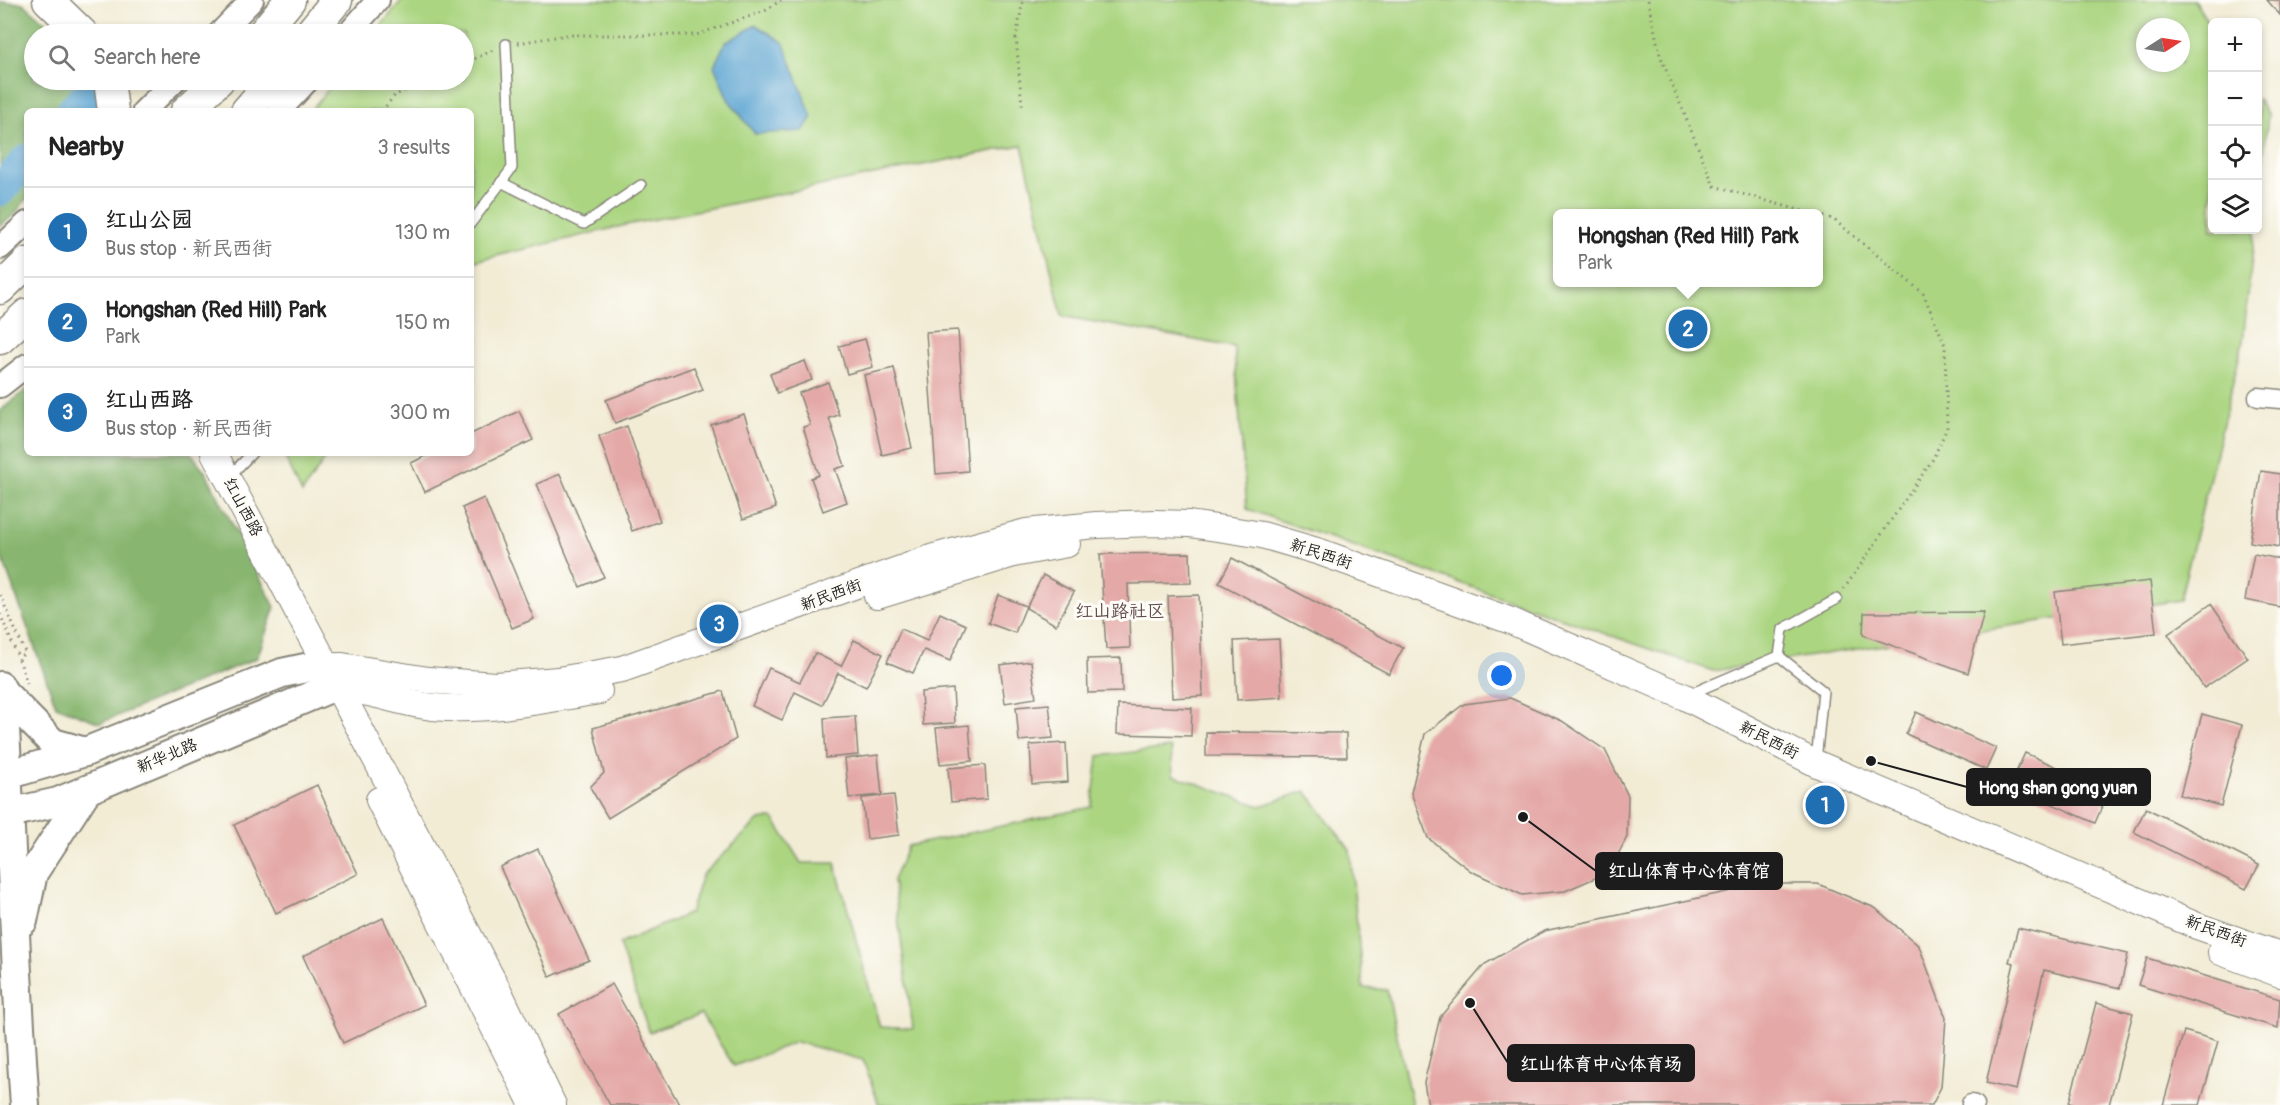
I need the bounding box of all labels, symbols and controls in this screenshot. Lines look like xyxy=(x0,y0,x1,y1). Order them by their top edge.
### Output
north arrow xyxy=(2136,18,2190,72)
map controls xyxy=(2208,18,2262,234)
button: + xyxy=(2208,18,2262,72)
search box xyxy=(24,24,474,90)
icon: search xyxy=(45,41,78,74)
text: Search here xyxy=(93,43,200,71)
button: − xyxy=(2208,72,2262,126)
button: locate xyxy=(2208,126,2262,180)
text: Nearby xyxy=(48,131,124,163)
text: 3 results xyxy=(378,135,450,160)
button: layers xyxy=(2208,180,2262,234)
text: 红山公园 xyxy=(105,206,193,234)
popup xyxy=(1553,209,1823,287)
text: 1 xyxy=(64,220,71,245)
text: 130 m xyxy=(395,220,450,245)
text: Hongshan (Red Hill) Park xyxy=(1577,222,1799,250)
text: Bus stop · 新民西街 xyxy=(105,236,272,261)
text: Park xyxy=(1577,250,1612,275)
text: Hongshan (Red Hill) Park xyxy=(105,296,326,324)
pin: 2 xyxy=(1668,306,1708,352)
text: 2 xyxy=(62,310,73,335)
text: 150 m xyxy=(396,310,450,335)
text: Park xyxy=(105,324,140,349)
text: 红山西路 xyxy=(105,386,193,414)
text: 3 xyxy=(62,400,73,425)
text: 300 m xyxy=(389,400,450,425)
text: Bus stop · 新民西街 xyxy=(105,416,272,441)
street label: 红山西路 xyxy=(219,474,267,540)
street label: 新民西街 xyxy=(1287,535,1355,573)
street label: 新民西街 xyxy=(798,575,864,615)
district label: 红山路社区 xyxy=(1075,600,1165,623)
pin: 3 xyxy=(700,602,738,646)
your location xyxy=(1487,661,1516,690)
street label: 新民西街 xyxy=(1736,717,1802,763)
street label: 新华北路 xyxy=(134,734,200,778)
callout: Hong shan gong yuan xyxy=(1967,769,2150,805)
text: Hong shan gong yuan xyxy=(1979,777,2137,800)
pin: 1 xyxy=(1806,782,1844,828)
callout: 红山体育中心体育馆 xyxy=(1596,853,1782,889)
text: 红山体育中心体育馆 xyxy=(1608,860,1770,883)
street label: 新民西街 xyxy=(2183,911,2249,951)
callout: 红山体育中心体育场 xyxy=(1508,1045,1694,1081)
text: 红山体育中心体育场 xyxy=(1520,1053,1682,1076)

